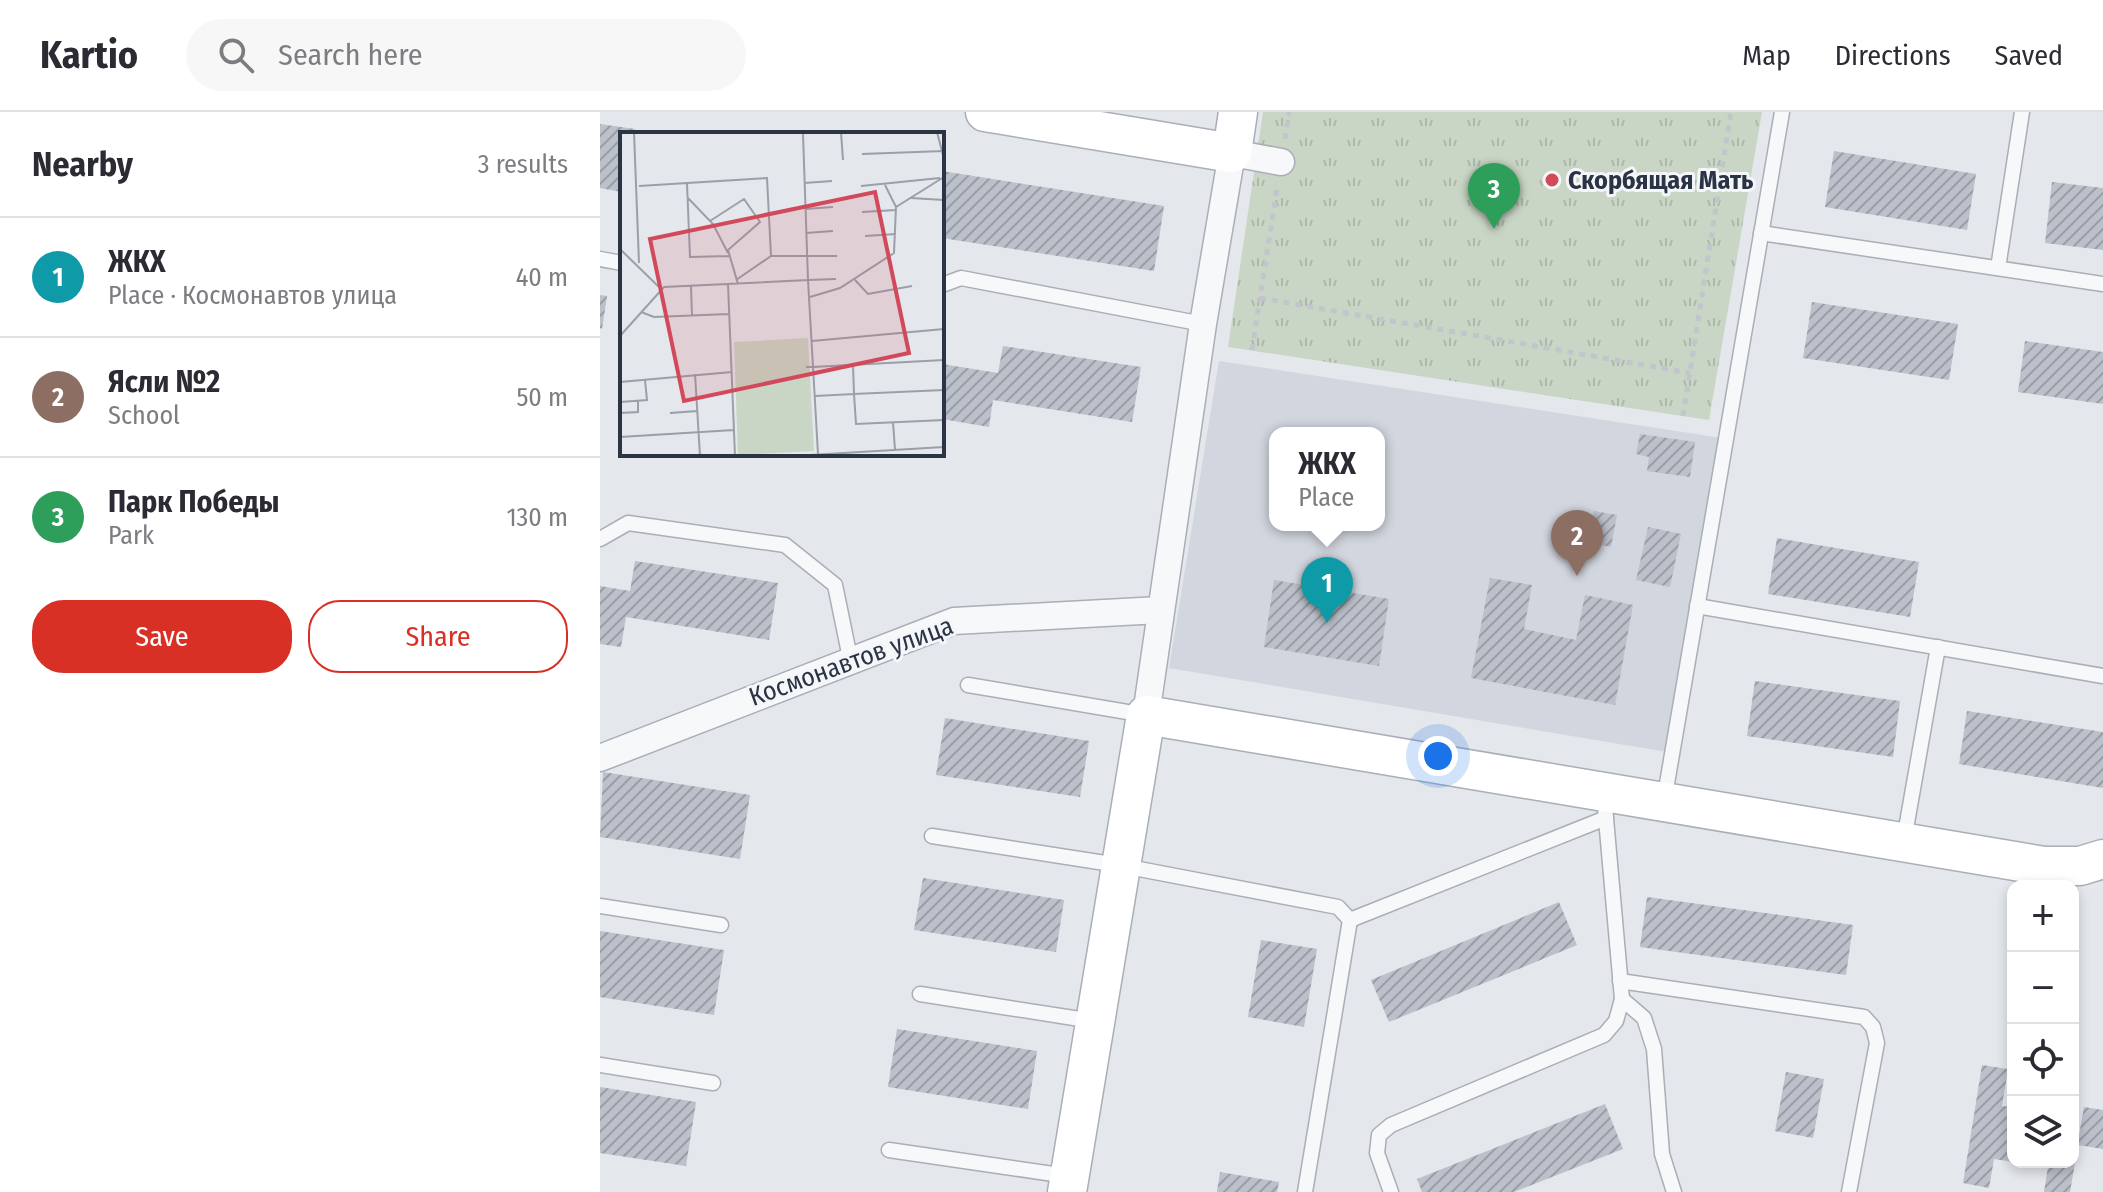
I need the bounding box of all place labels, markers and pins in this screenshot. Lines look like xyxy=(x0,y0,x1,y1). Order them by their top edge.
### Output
pin: 3 xyxy=(1468,163,1520,229)
place label: Скорбящая Мать xyxy=(1568,165,1754,196)
marker: Скорбящая Мать xyxy=(1543,171,1561,189)
pin: 2 xyxy=(1551,510,1603,576)
pin: 1 xyxy=(1301,557,1353,623)

